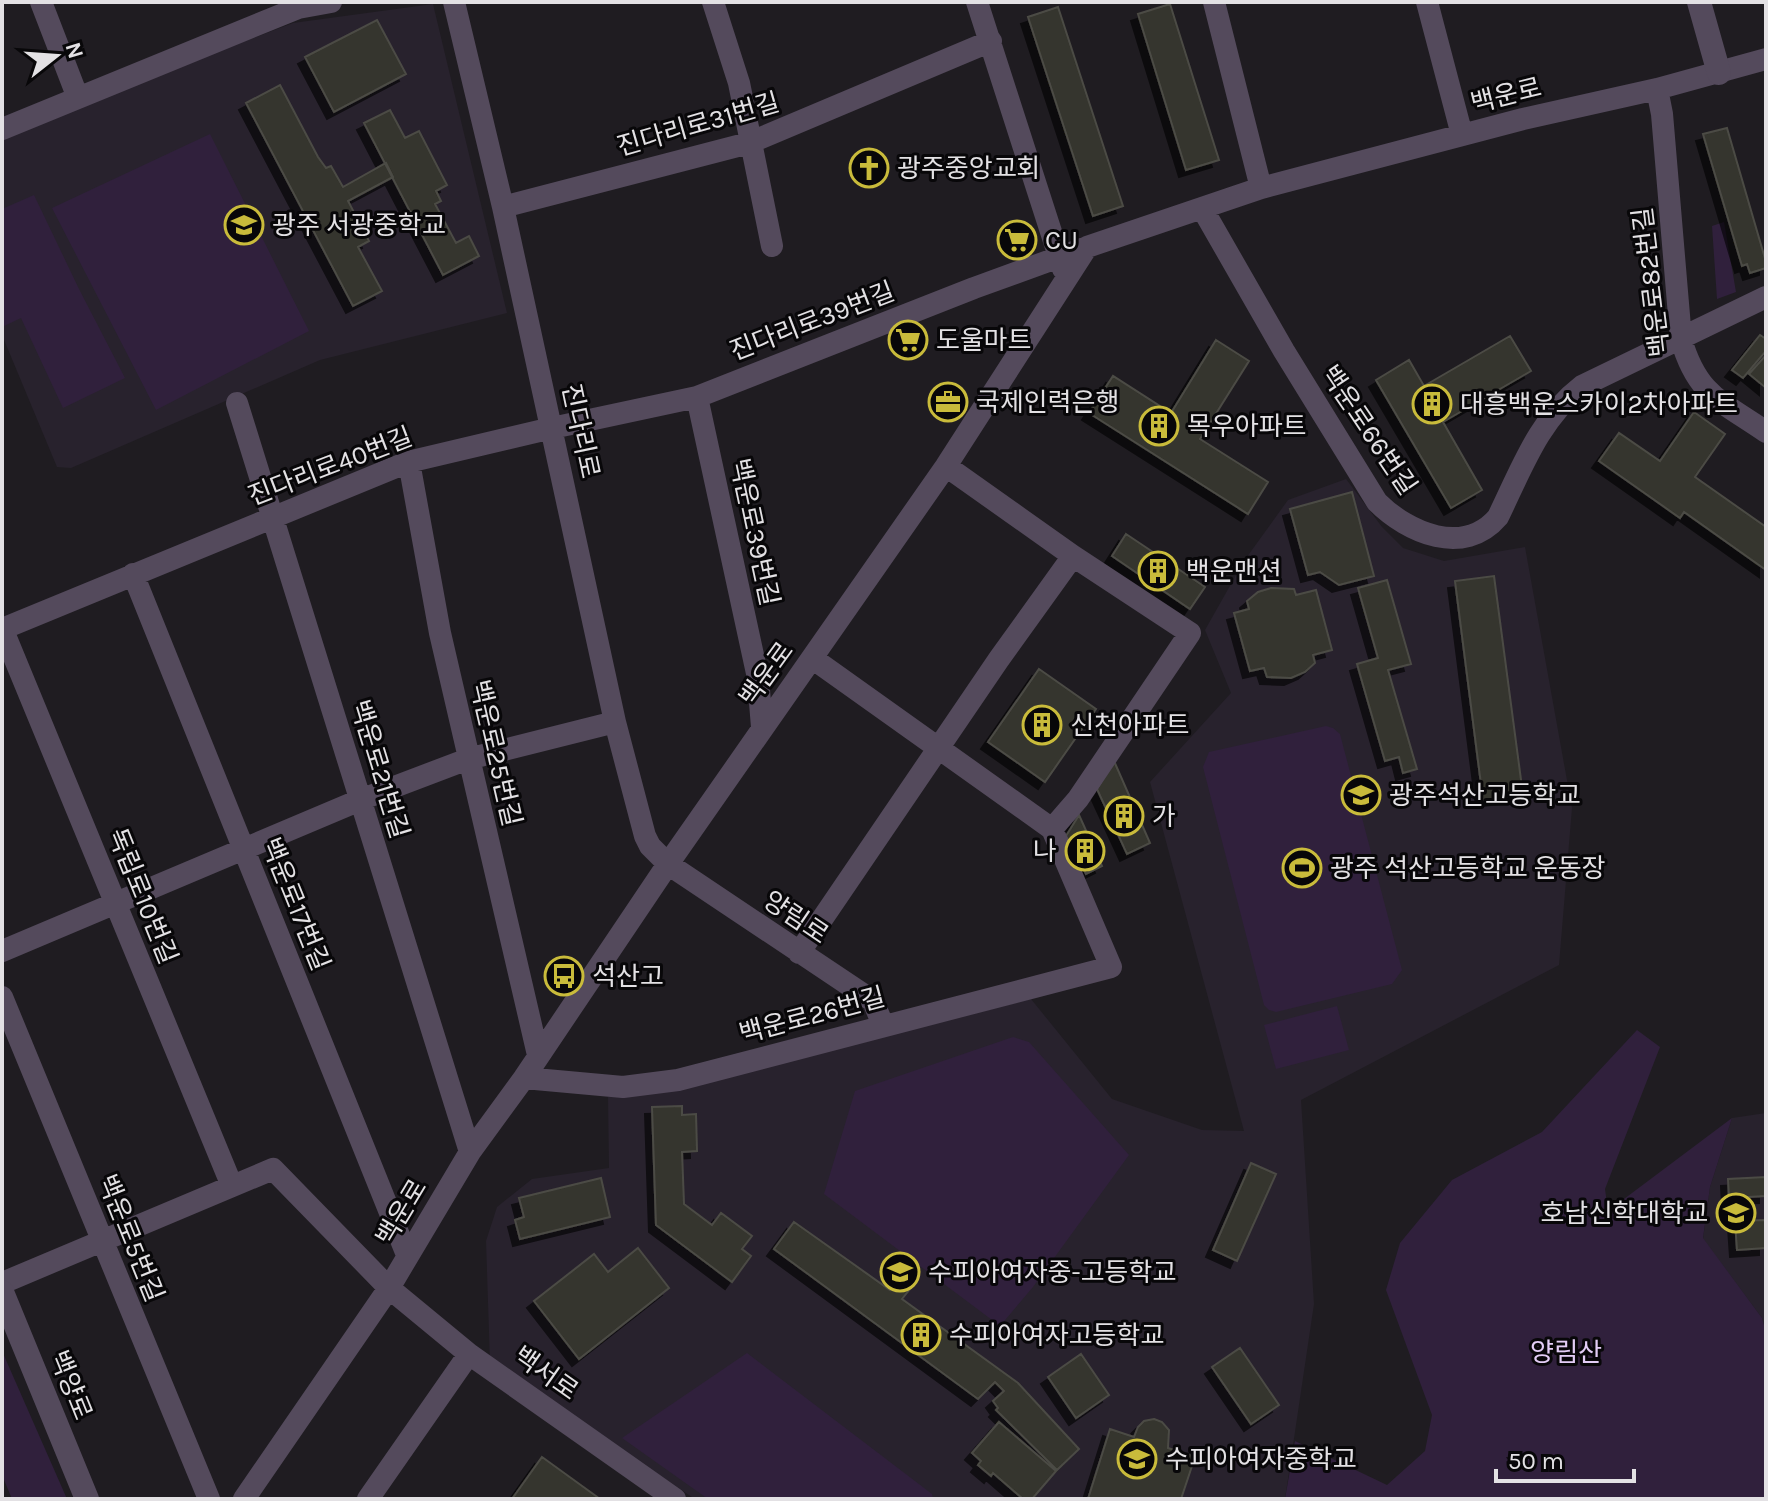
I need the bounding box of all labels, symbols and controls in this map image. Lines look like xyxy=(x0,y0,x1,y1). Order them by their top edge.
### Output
north arrow xyxy=(16,16,96,96)
text: N xyxy=(59,39,89,62)
street label: 백운로 xyxy=(1468,72,1545,119)
street label: 진다리로31번길 xyxy=(613,87,783,162)
church icon: 광주중앙교회 xyxy=(848,147,890,189)
place label: 광주중앙교회 xyxy=(897,153,1041,184)
school or university icon: 광주 서광중학교 xyxy=(223,204,265,246)
street label: 백운로82번길 xyxy=(1627,205,1676,359)
place label: 광주 서광중학교 xyxy=(272,210,446,241)
supermarket icon: CU xyxy=(996,219,1038,261)
place label: CU xyxy=(1045,225,1078,256)
street label: 진다리로39번길 xyxy=(725,276,899,367)
supermarket icon: 도울마트 xyxy=(887,319,929,361)
place label: 도울마트 xyxy=(936,325,1032,356)
street label: 백운로66번길 xyxy=(1314,360,1423,501)
street label: 진다리로 xyxy=(555,381,606,481)
office icon: 국제인력은행 xyxy=(927,381,969,423)
building icon: 대흥백운스카이2차아파트 xyxy=(1411,383,1453,425)
place label: 국제인력은행 xyxy=(976,387,1120,418)
place label: 대흥백운스카이2차아파트 xyxy=(1460,389,1738,420)
building icon: 목우아파트 xyxy=(1138,405,1180,447)
place label: 목우아파트 xyxy=(1187,411,1307,442)
street label: 진다리로40번길 xyxy=(244,421,417,512)
street label: 백운로39번길 xyxy=(724,455,785,609)
building icon: 백운맨션 xyxy=(1137,550,1179,592)
place label: 백운맨션 xyxy=(1186,556,1282,587)
street label: 백운로 xyxy=(733,636,800,712)
street label: 백운로25번길 xyxy=(464,677,527,829)
street label: 백운로21번길 xyxy=(344,696,415,842)
building icon: 신천아파트 xyxy=(1021,704,1063,746)
place label: 신천아파트 xyxy=(1070,710,1190,741)
school or university icon: 광주석산고등학교 xyxy=(1340,774,1382,816)
place label: 광주석산고등학교 xyxy=(1389,780,1580,811)
building icon: 가 xyxy=(1103,795,1145,837)
place label: 가 xyxy=(1152,801,1176,832)
street label: 독립로10번길 xyxy=(101,824,184,969)
building icon: 나 xyxy=(1064,830,1106,872)
street label: 백운로17번길 xyxy=(255,833,336,975)
place label: 나 xyxy=(1033,836,1057,867)
sports icon: 광주 석산고등학교 운동장 xyxy=(1281,847,1323,889)
place label: 광주 석산고등학교 운동장 xyxy=(1330,853,1605,884)
street label: 양림로 xyxy=(757,884,834,950)
bus stop icon: 석산고 xyxy=(543,955,585,997)
place label: 석산고 xyxy=(592,961,664,992)
street label: 백운로26번길 xyxy=(736,981,888,1050)
street label: 백운로5번길 xyxy=(91,1170,170,1306)
street label: 백운로 xyxy=(370,1174,433,1251)
school or university icon: 호남신학대학교 xyxy=(1715,1192,1757,1234)
place label: 호남신학대학교 xyxy=(1541,1198,1708,1229)
school or university icon: 수피아여자중-고등학교 xyxy=(879,1251,921,1293)
place label: 수피아여자중-고등학교 xyxy=(928,1257,1176,1288)
building icon: 수피아여자고등학교 xyxy=(900,1314,942,1356)
place label: 수피아여자고등학교 xyxy=(949,1320,1164,1351)
park label: 양림산 xyxy=(1530,1337,1602,1368)
street label: 백서로 xyxy=(507,1340,584,1407)
street label: 백양로 xyxy=(43,1346,98,1424)
scale bar xyxy=(1496,1433,1634,1483)
school or university icon: 수피아여자중학교 xyxy=(1116,1438,1158,1480)
place label: 수피아여자중학교 xyxy=(1165,1444,1356,1475)
text: 50 m xyxy=(1508,1447,1564,1475)

